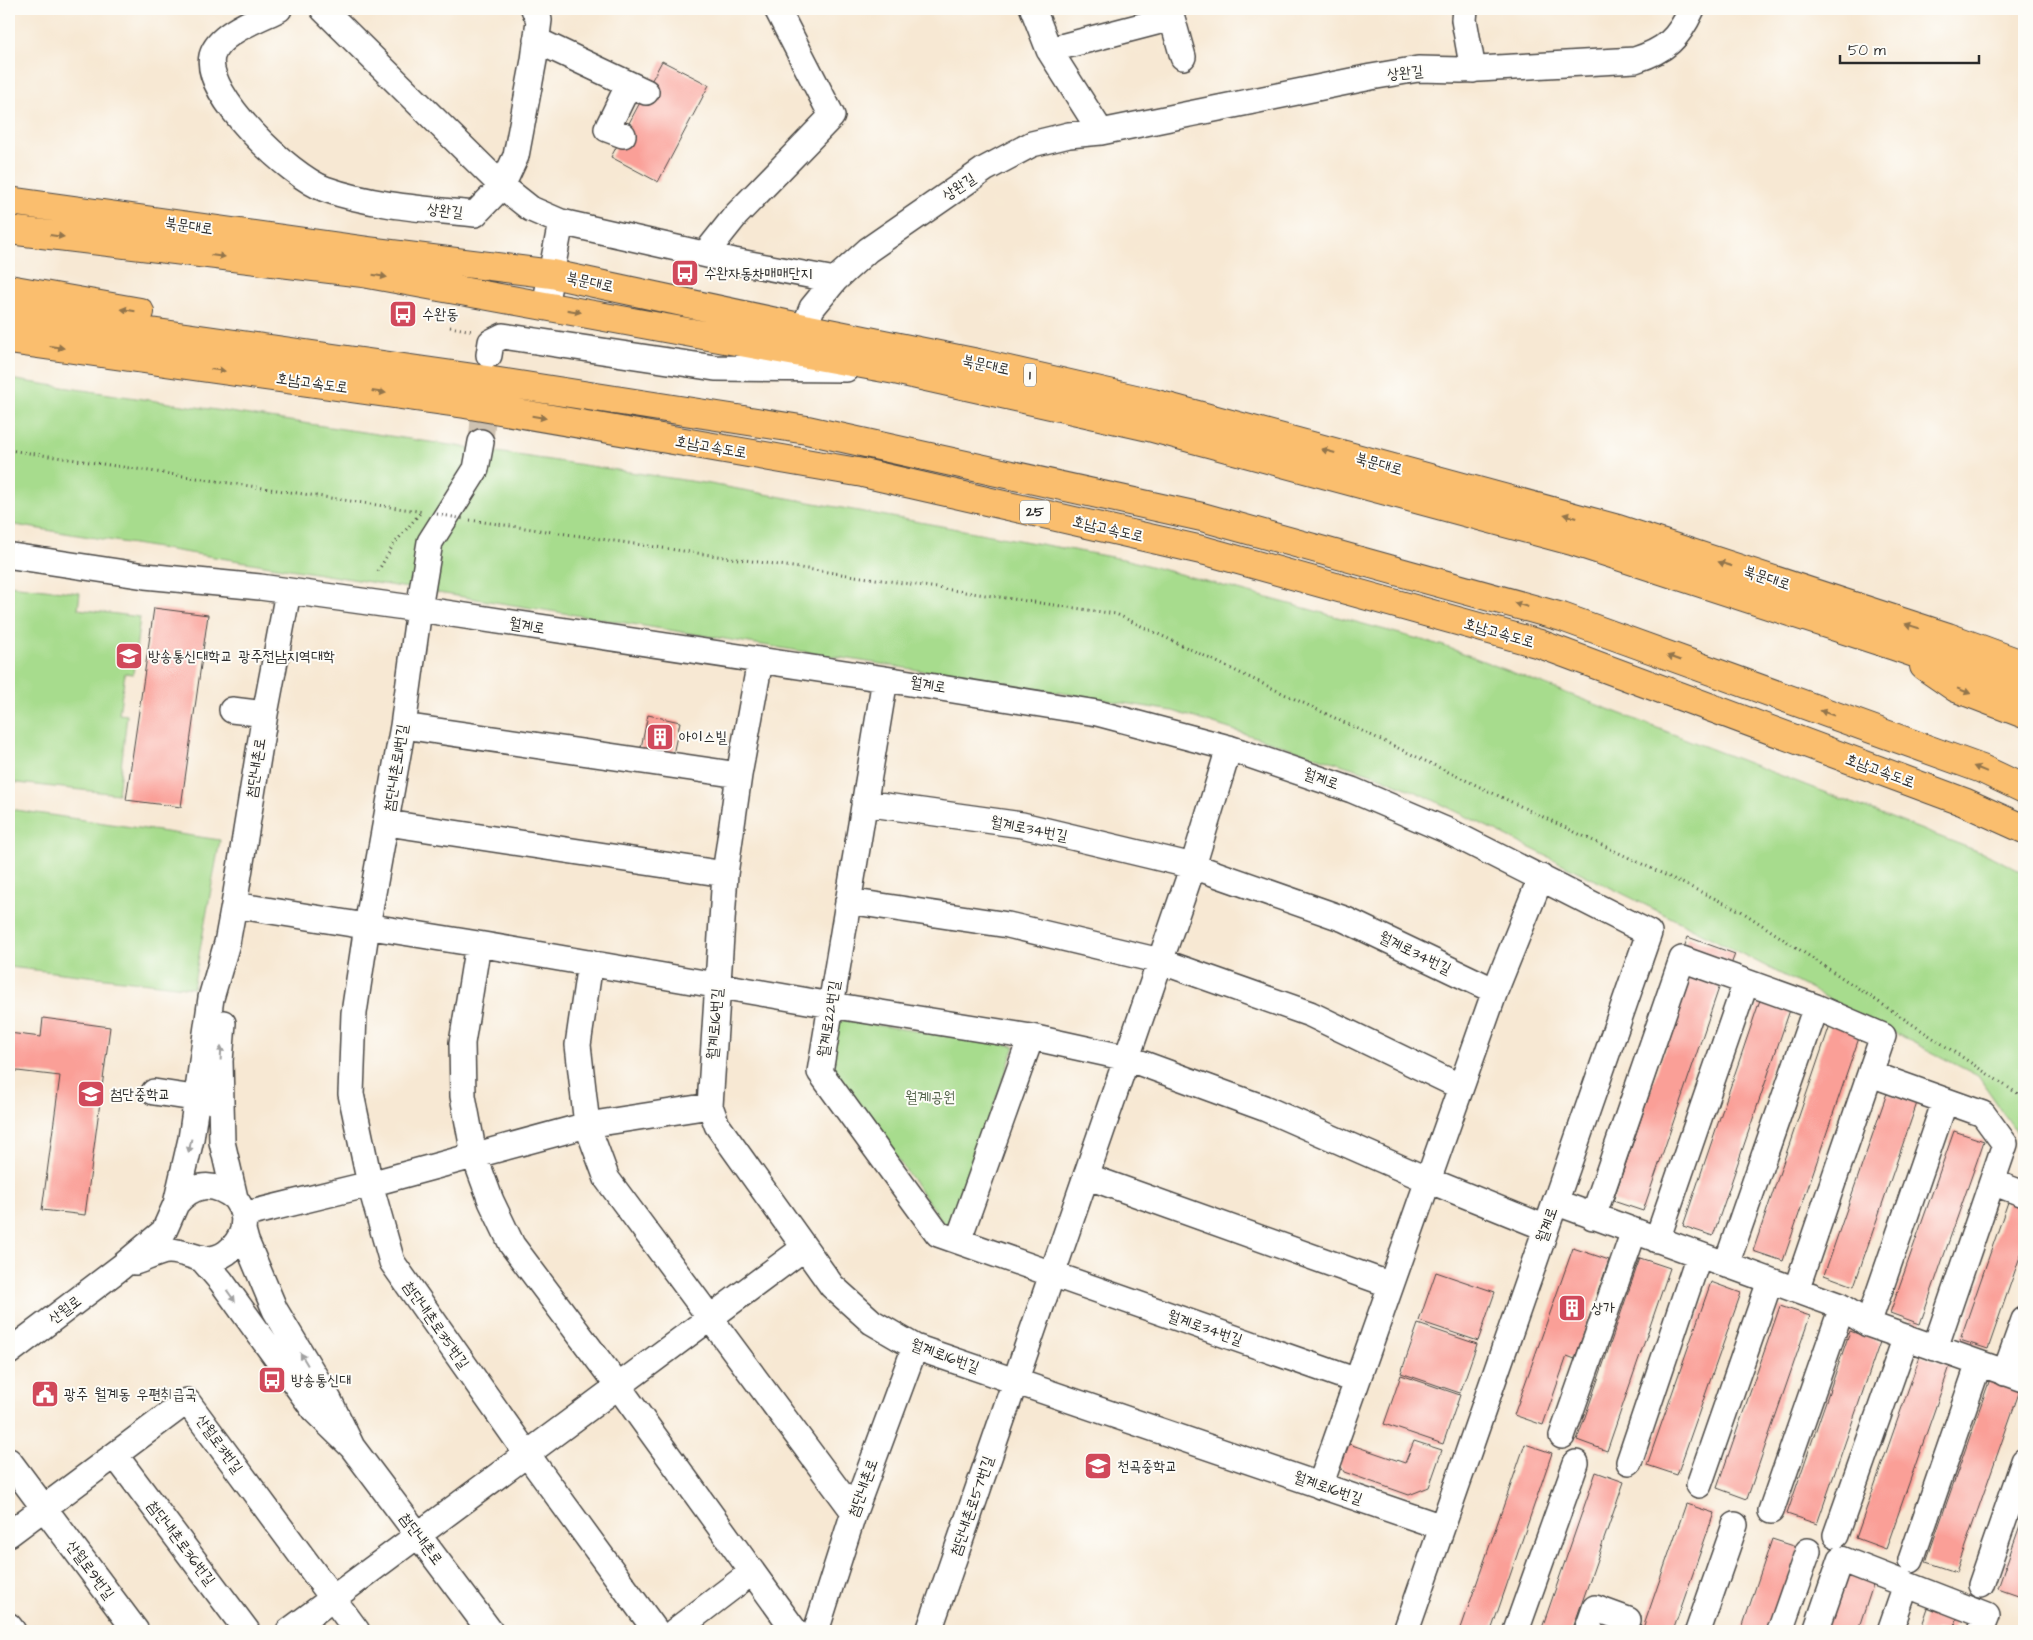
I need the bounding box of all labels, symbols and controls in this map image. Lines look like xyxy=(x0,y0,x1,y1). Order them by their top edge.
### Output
scale bar xyxy=(1840,32,1979,64)
text: 50 m xyxy=(1848,40,1886,61)
street label: 상완길 xyxy=(1386,61,1424,85)
street label: 상완길 xyxy=(938,168,980,206)
street label: 상완길 xyxy=(426,199,464,223)
street label: 북문대로 xyxy=(164,212,214,240)
one-way arrow xyxy=(49,232,65,240)
one-way arrow xyxy=(211,252,227,260)
bus stop icon: 수완자동차매매단지 xyxy=(670,258,700,288)
place label: 수완자동차매매단지 xyxy=(704,263,813,284)
street label: 북문대로 xyxy=(564,267,616,297)
one-way arrow xyxy=(372,273,388,281)
bus stop icon: 수완동 xyxy=(388,299,418,329)
place label: 수완동 xyxy=(422,304,458,325)
one-way arrow xyxy=(120,306,136,314)
one-way arrow xyxy=(566,308,582,316)
one-way arrow xyxy=(49,343,65,351)
street label: 북문대로 xyxy=(960,350,1012,380)
road number: 1 xyxy=(1024,364,1036,386)
one-way arrow xyxy=(210,366,226,374)
street label: 호남고속도로 xyxy=(275,368,349,398)
one-way arrow xyxy=(371,388,387,396)
one-way arrow xyxy=(532,414,548,422)
street label: 호남고속도로 xyxy=(674,430,748,464)
one-way arrow xyxy=(1321,446,1336,454)
street label: 북문대로 xyxy=(1353,448,1405,480)
road number: 25 xyxy=(1020,501,1050,524)
street label: 호남고속도로 xyxy=(1070,511,1146,547)
one-way arrow xyxy=(1562,511,1577,519)
one-way arrow xyxy=(1717,560,1732,567)
street label: 북문대로 xyxy=(1741,561,1793,595)
one-way arrow xyxy=(1513,601,1528,609)
street label: 월계로 xyxy=(507,613,547,639)
street label: 호남고속도로 xyxy=(1461,613,1537,653)
one-way arrow xyxy=(1904,622,1919,630)
school or university icon: 방송통신대학교 광주전남지역대학 xyxy=(114,641,144,671)
place label: 방송통신대학교 광주전남지역대학 xyxy=(148,646,335,667)
one-way arrow xyxy=(1667,654,1682,661)
street label: 월계로 xyxy=(908,672,948,698)
one-way arrow xyxy=(1957,687,1972,695)
one-way arrow xyxy=(1819,709,1834,717)
building icon: 아이스빌 xyxy=(645,722,675,752)
street label: 첨단내촌로11번길 xyxy=(379,723,413,813)
place label: 아이스빌 xyxy=(679,727,727,748)
street label: 첨단내촌로 xyxy=(241,737,271,799)
street label: 호남고속도로 xyxy=(1842,749,1918,793)
street label: 월계로 xyxy=(1300,763,1342,795)
one-way arrow xyxy=(1972,765,1987,773)
street label: 월계로34번길 xyxy=(989,811,1069,847)
street label: 월계로34번길 xyxy=(1375,926,1455,980)
street label: 월계로22번길 xyxy=(813,979,845,1059)
street label: 월계로16번길 xyxy=(702,988,728,1060)
one-way arrow xyxy=(217,1045,225,1061)
school or university icon: 첨단중학교 xyxy=(76,1079,106,1109)
place label: 첨단중학교 xyxy=(110,1084,170,1105)
park label: 월계1공원 xyxy=(905,1087,955,1108)
one-way arrow xyxy=(186,1139,194,1154)
street label: 월계로 xyxy=(1531,1204,1563,1246)
street label: 첨단내촌로35번길 xyxy=(398,1277,474,1373)
one-way arrow xyxy=(226,1289,237,1302)
street label: 산월로 xyxy=(44,1291,86,1329)
building icon: 상가 xyxy=(1557,1293,1587,1323)
place label: 상가 xyxy=(1591,1298,1615,1319)
street label: 월계로34번길 xyxy=(1165,1305,1245,1351)
street label: 월계로16번길 xyxy=(908,1334,982,1378)
one-way arrow xyxy=(299,1352,308,1365)
bus stop icon: 방송통신대 xyxy=(257,1365,287,1395)
place label: 방송통신대 xyxy=(291,1370,351,1391)
public building icon: 광주 월계동 우편취급국 xyxy=(30,1379,60,1409)
place label: 광주 월계동 우편취급국 xyxy=(64,1384,197,1405)
street label: 산월로3번길 xyxy=(191,1410,247,1478)
school or university icon: 천곡중학교 xyxy=(1083,1451,1113,1481)
street label: 첨단내촌로57번길 xyxy=(945,1453,999,1559)
street label: 첨단내촌로 xyxy=(843,1456,883,1520)
place label: 천곡중학교 xyxy=(1117,1456,1177,1477)
street label: 월계로16번길 xyxy=(1291,1466,1365,1510)
street label: 첨단내촌로36번길 xyxy=(142,1496,220,1590)
street label: 첨단내촌로 xyxy=(394,1509,448,1569)
street label: 산월로9번길 xyxy=(61,1536,119,1604)

